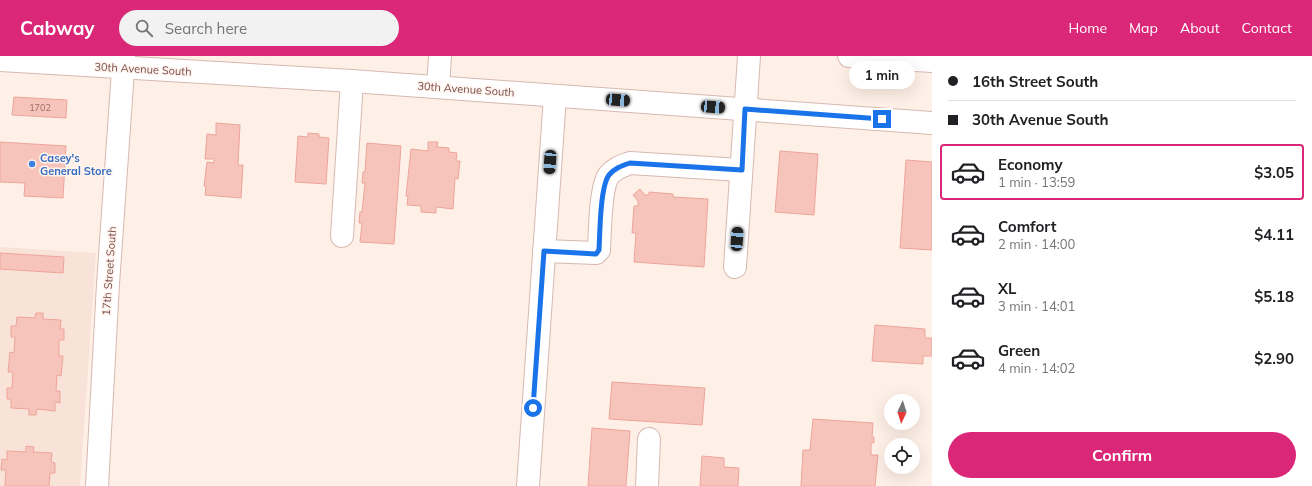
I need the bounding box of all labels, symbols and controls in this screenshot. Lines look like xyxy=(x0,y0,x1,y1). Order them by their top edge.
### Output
search box xyxy=(119,10,399,46)
text: Cabway xyxy=(20,16,95,40)
icon: search xyxy=(133,17,155,39)
text: Search here xyxy=(165,19,247,38)
text: Home xyxy=(1068,19,1107,37)
text: Map xyxy=(1129,19,1158,37)
text: About xyxy=(1180,19,1220,37)
text: Contact xyxy=(1242,19,1292,37)
street label: 30th Avenue South xyxy=(94,59,192,79)
callout: 1 min xyxy=(849,61,915,89)
text: 1 min xyxy=(865,67,899,83)
text: 16th Street South xyxy=(972,72,1098,91)
street label: 30th Avenue South xyxy=(417,79,515,99)
car xyxy=(606,93,630,107)
car xyxy=(701,100,725,114)
house number: 1702 xyxy=(29,102,51,113)
route end xyxy=(873,110,891,128)
text: 30th Avenue South xyxy=(972,110,1108,129)
car xyxy=(543,150,557,174)
place label: Casey's General Store xyxy=(40,151,112,178)
icon: car xyxy=(950,154,986,190)
text: Economy xyxy=(998,155,1063,174)
marker: Casey's General Store xyxy=(27,159,37,169)
text: $3.05 xyxy=(1254,163,1294,182)
text: 1 min · 13:59 xyxy=(998,174,1075,190)
icon: car xyxy=(950,216,986,252)
text: Comfort xyxy=(998,217,1056,236)
text: $4.11 xyxy=(1254,225,1294,244)
street label: 17th Street South xyxy=(99,226,119,316)
car xyxy=(730,227,744,251)
text: 2 min · 14:00 xyxy=(998,236,1075,252)
icon: car xyxy=(950,278,986,314)
text: XL xyxy=(998,279,1016,298)
text: $5.18 xyxy=(1254,287,1294,306)
text: 3 min · 14:01 xyxy=(998,298,1075,314)
icon: car xyxy=(950,340,986,376)
text: Green xyxy=(998,341,1040,360)
text: $2.90 xyxy=(1254,349,1294,368)
text: 4 min · 14:02 xyxy=(998,360,1075,376)
north arrow xyxy=(884,394,920,430)
map controls xyxy=(884,394,920,474)
route start xyxy=(524,399,542,417)
button: Confirm xyxy=(948,432,1296,478)
button: locate xyxy=(884,438,920,474)

